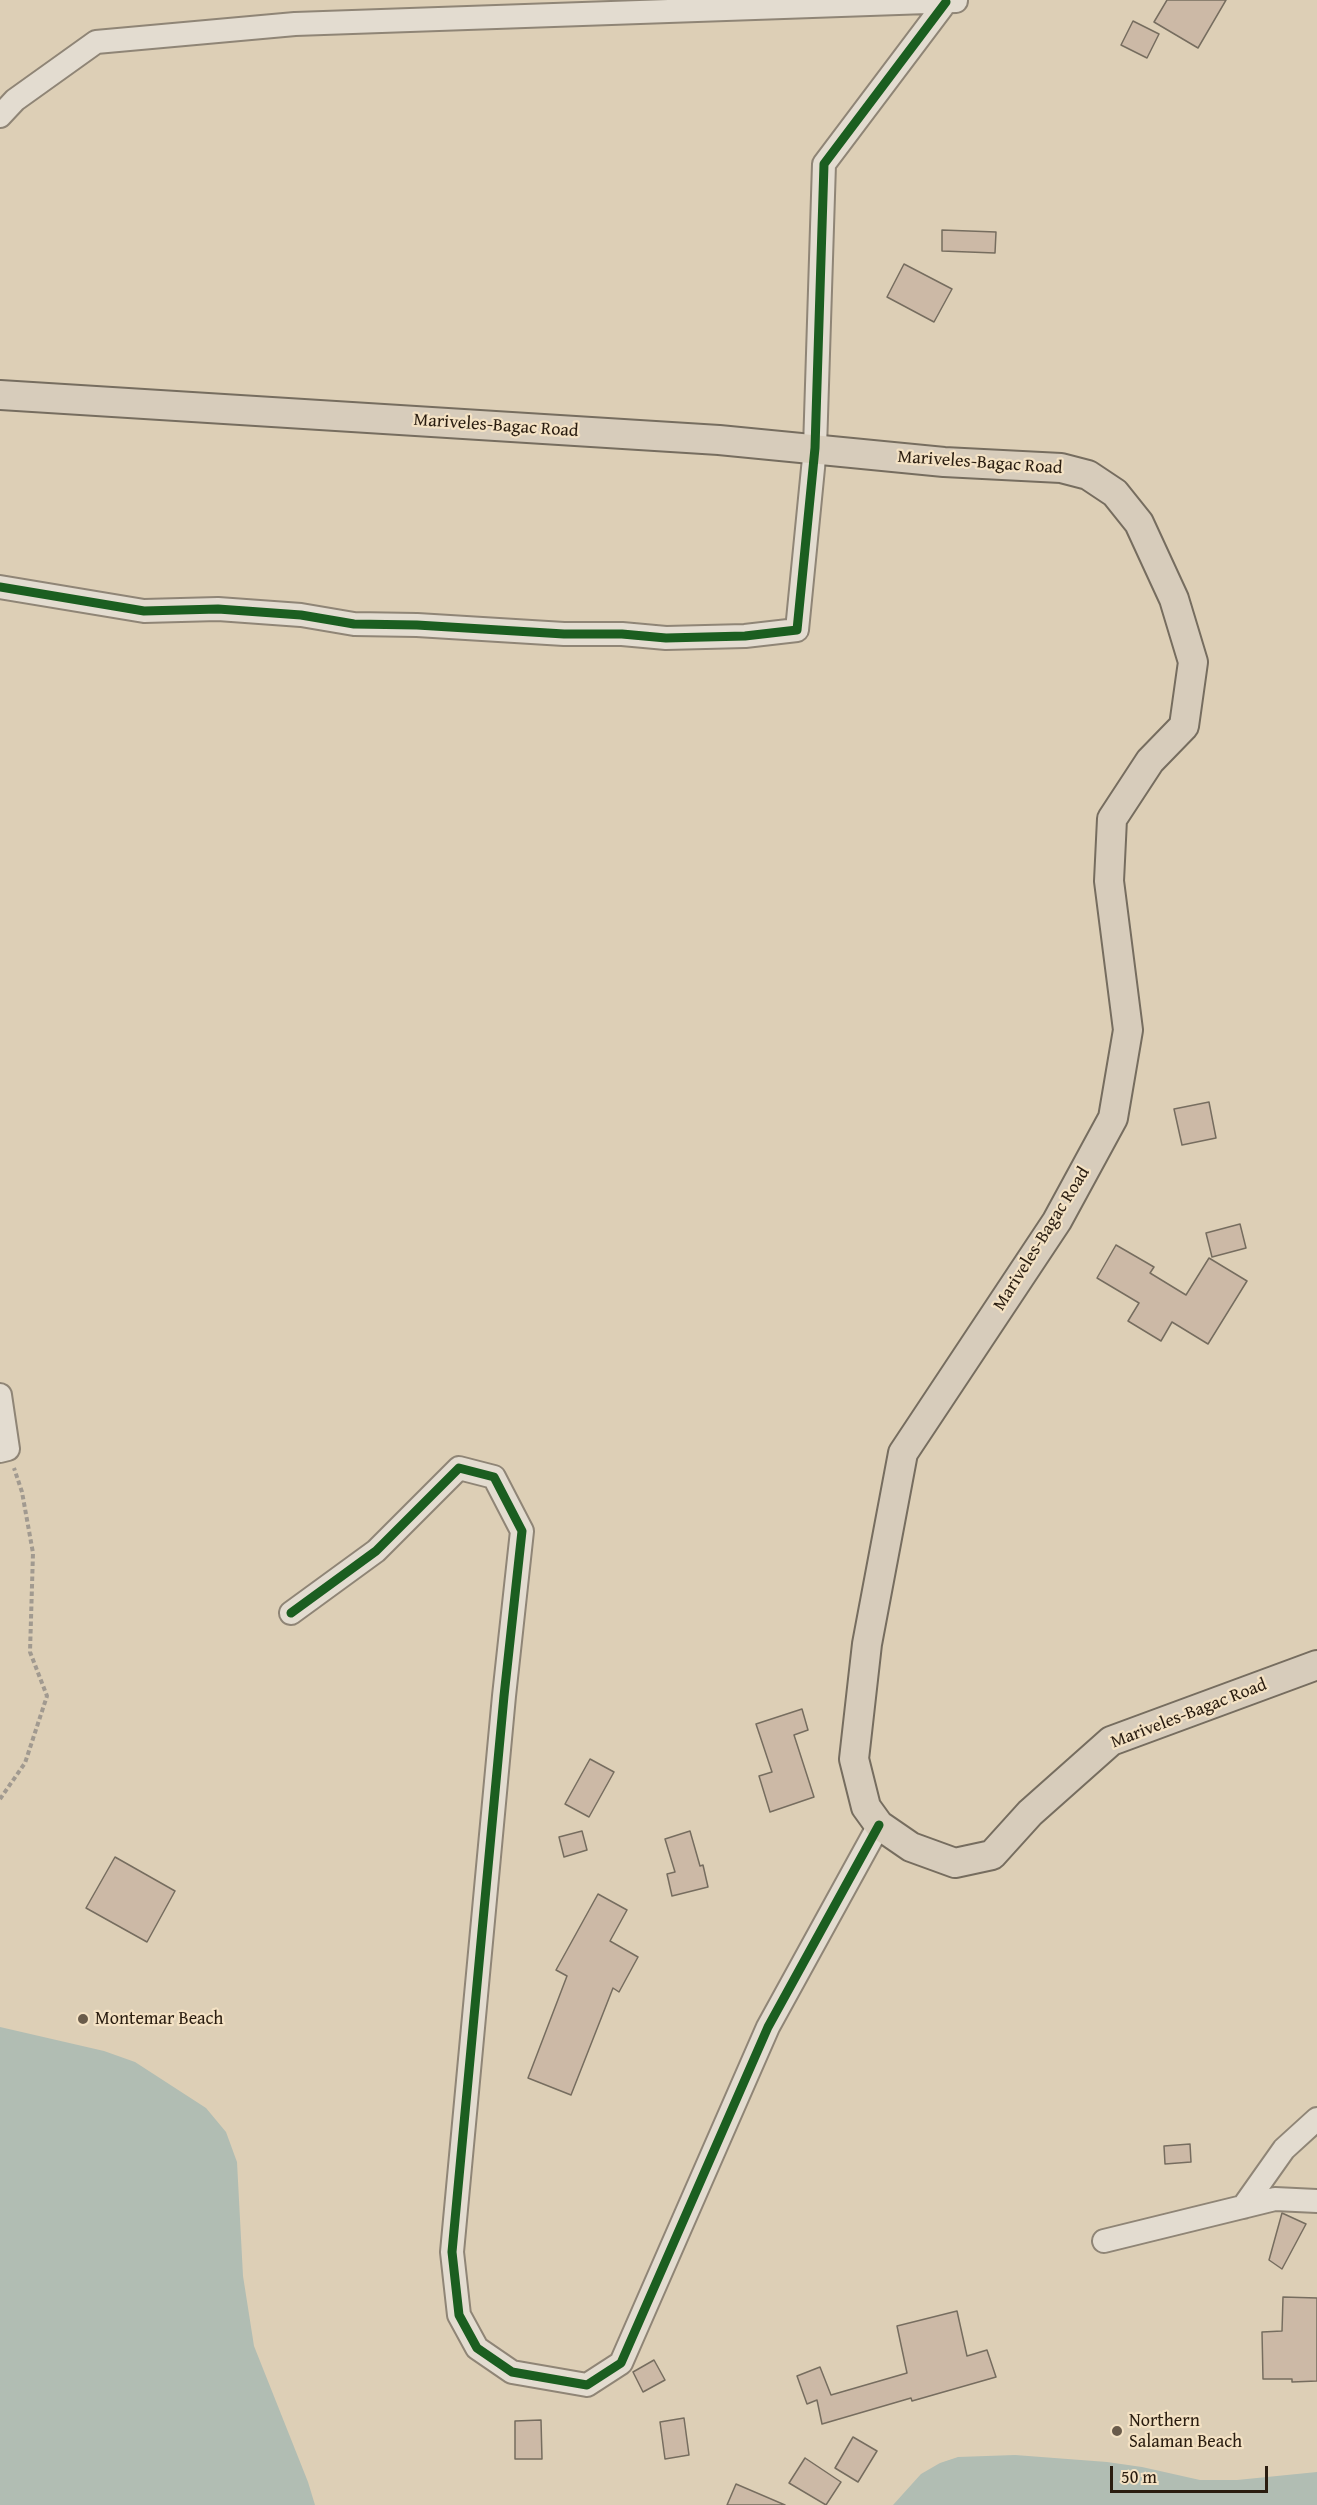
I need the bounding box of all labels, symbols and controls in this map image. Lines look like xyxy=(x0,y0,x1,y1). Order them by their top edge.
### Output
street label: Mariveles-Bagac Road xyxy=(413,409,579,443)
street label: Mariveles-Bagac Road xyxy=(897,446,1063,480)
street label: Mariveles-Bagac Road xyxy=(989,1163,1095,1315)
street label: Mariveles-Bagac Road xyxy=(1108,1674,1270,1754)
place label: Montemar Beach xyxy=(95,2008,223,2030)
marker: Montemar Beach xyxy=(76,2012,90,2026)
place label: Northern Salaman Beach xyxy=(1129,2410,1242,2452)
marker: Northern Salaman Beach xyxy=(1110,2424,1124,2438)
scale bar xyxy=(1113,2454,1270,2492)
text: 50 m xyxy=(1121,2463,1157,2490)

